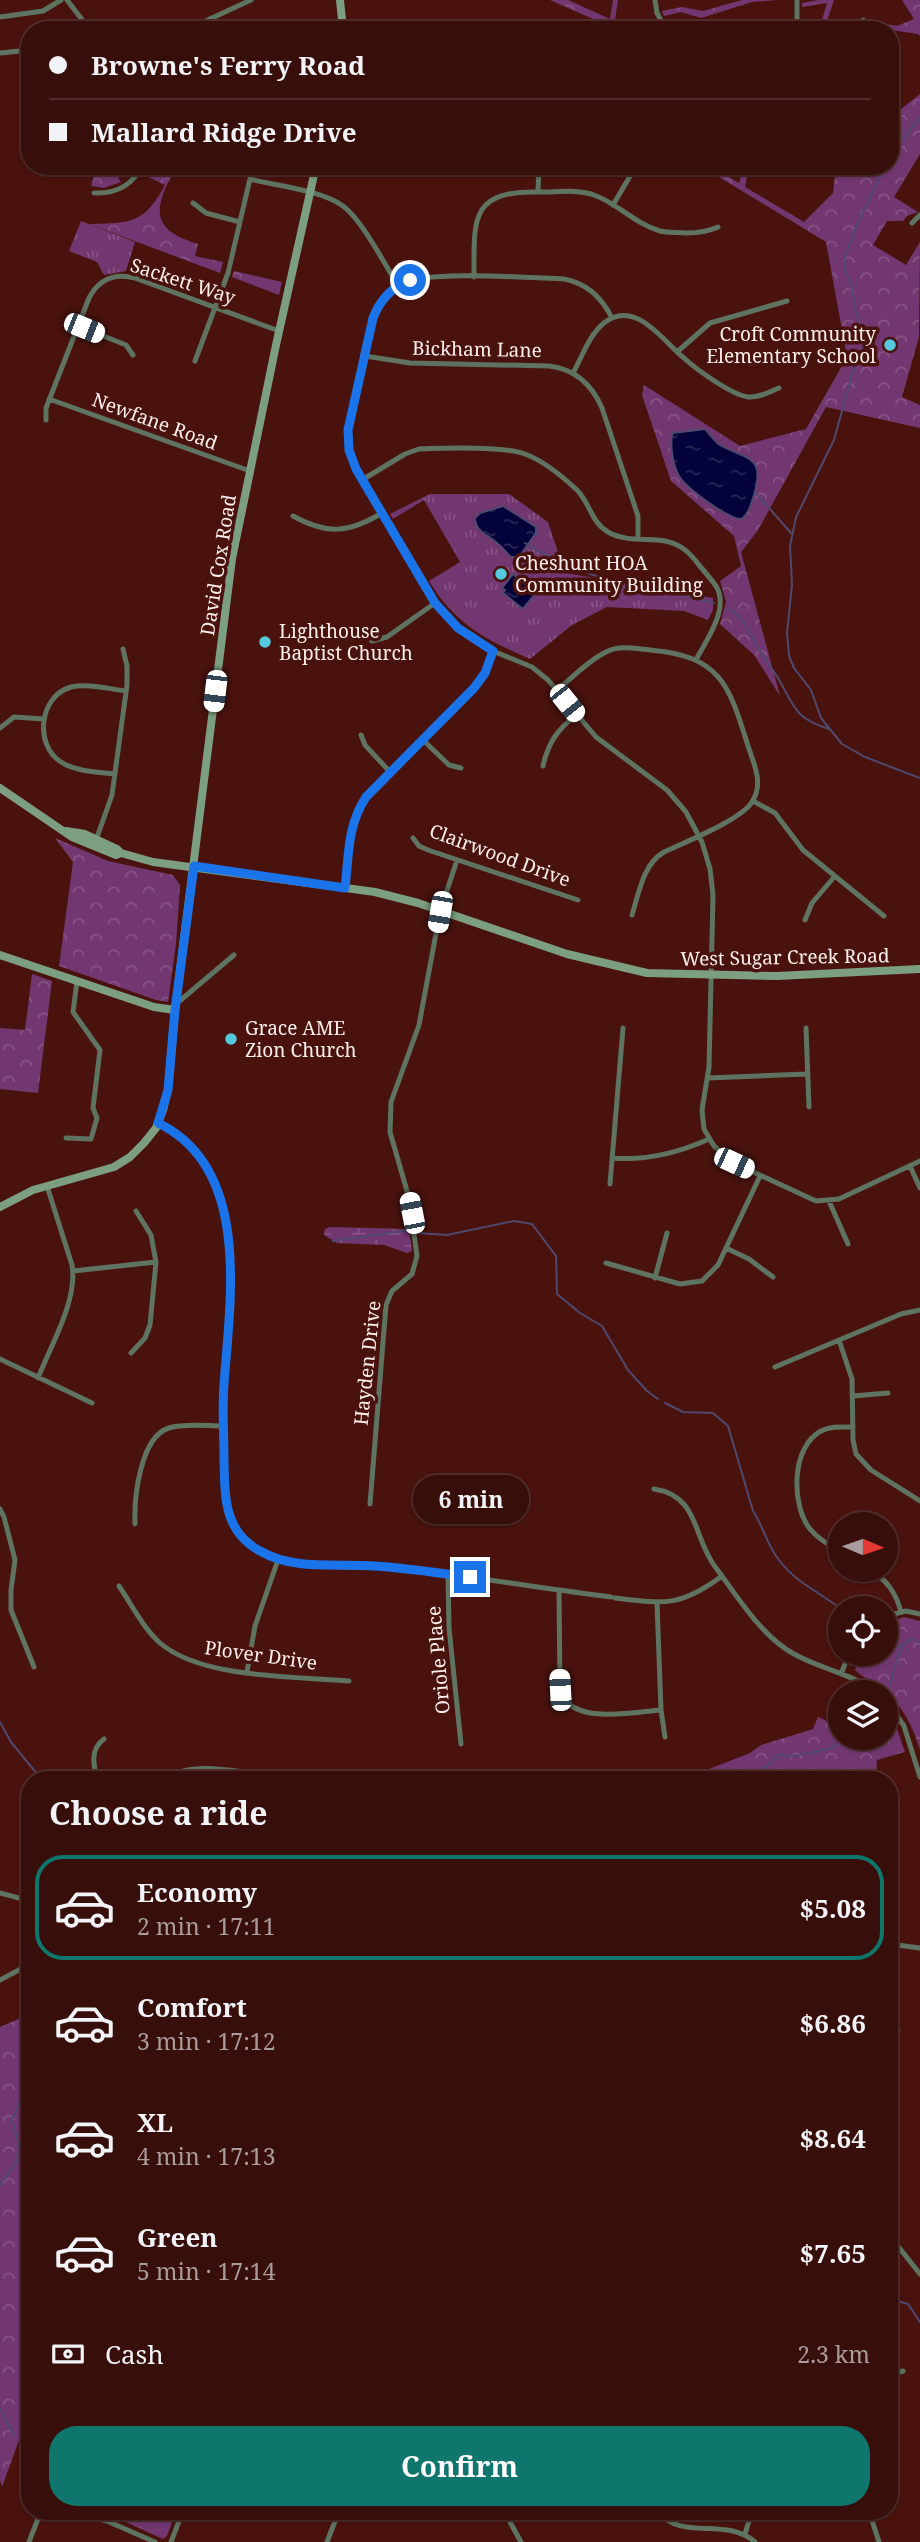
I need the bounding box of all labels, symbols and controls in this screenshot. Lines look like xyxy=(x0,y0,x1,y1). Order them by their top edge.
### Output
text: Browne's Ferry Road xyxy=(91,47,365,83)
text: Mallard Ridge Drive xyxy=(91,114,357,150)
street label: Sackett Way xyxy=(127,252,239,310)
route start xyxy=(394,264,426,296)
car xyxy=(61,310,108,346)
place label: Croft Community Elementary School xyxy=(706,321,876,369)
street label: Bickham Lane xyxy=(412,335,542,363)
marker: Croft Community Elementary School xyxy=(882,337,898,353)
street label: Newfane Road xyxy=(89,386,222,456)
street label: David Cox Road xyxy=(194,492,242,637)
place label: Cheshunt HOA Community Building xyxy=(515,550,703,598)
marker: Cheshunt HOA Community Building xyxy=(493,566,509,582)
place label: Lighthouse Baptist Church xyxy=(279,618,413,666)
marker: Lighthouse Baptist Church xyxy=(257,634,273,650)
car xyxy=(203,669,228,713)
car xyxy=(546,680,589,726)
street label: Clairwood Drive xyxy=(426,817,574,893)
car xyxy=(427,889,454,935)
street label: West Sugar Creek Road xyxy=(680,942,890,972)
place label: Grace AME Zion Church xyxy=(245,1015,357,1063)
marker: Grace AME Zion Church xyxy=(223,1031,239,1047)
car xyxy=(711,1145,758,1181)
car xyxy=(398,1190,427,1236)
street label: Hayden Drive xyxy=(348,1299,386,1427)
callout: 6 min xyxy=(412,1476,528,1524)
text: 6 min xyxy=(438,1483,504,1515)
north arrow xyxy=(828,1512,898,1582)
map controls xyxy=(828,1512,898,1750)
route end xyxy=(454,1561,486,1593)
button: locate xyxy=(828,1596,898,1666)
street label: Oriole Place xyxy=(420,1605,456,1715)
street label: Plover Drive xyxy=(203,1634,319,1676)
car xyxy=(549,1668,572,1712)
button: layers xyxy=(828,1680,898,1750)
text: Choose a ride xyxy=(49,1791,268,1834)
text: Economy xyxy=(137,1874,257,1910)
icon: car xyxy=(53,1876,116,1939)
text: $5.08 xyxy=(800,1890,866,1926)
text: 2 min · 17:11 xyxy=(137,1910,275,1942)
text: Comfort xyxy=(137,1989,247,2025)
icon: car xyxy=(53,1991,116,2054)
text: $6.86 xyxy=(800,2005,866,2041)
text: 3 min · 17:12 xyxy=(137,2025,275,2057)
text: XL xyxy=(137,2104,173,2140)
icon: car xyxy=(53,2106,116,2169)
text: $8.64 xyxy=(800,2120,866,2156)
text: 4 min · 17:13 xyxy=(137,2140,275,2172)
text: Green xyxy=(137,2219,218,2255)
icon: car xyxy=(53,2221,116,2284)
text: $7.65 xyxy=(800,2235,866,2271)
text: 5 min · 17:14 xyxy=(137,2255,275,2287)
icon: cash xyxy=(49,2335,87,2373)
text: Cash xyxy=(105,2336,164,2372)
text: 2.3 km xyxy=(797,2338,870,2370)
button: Confirm xyxy=(49,2426,870,2506)

